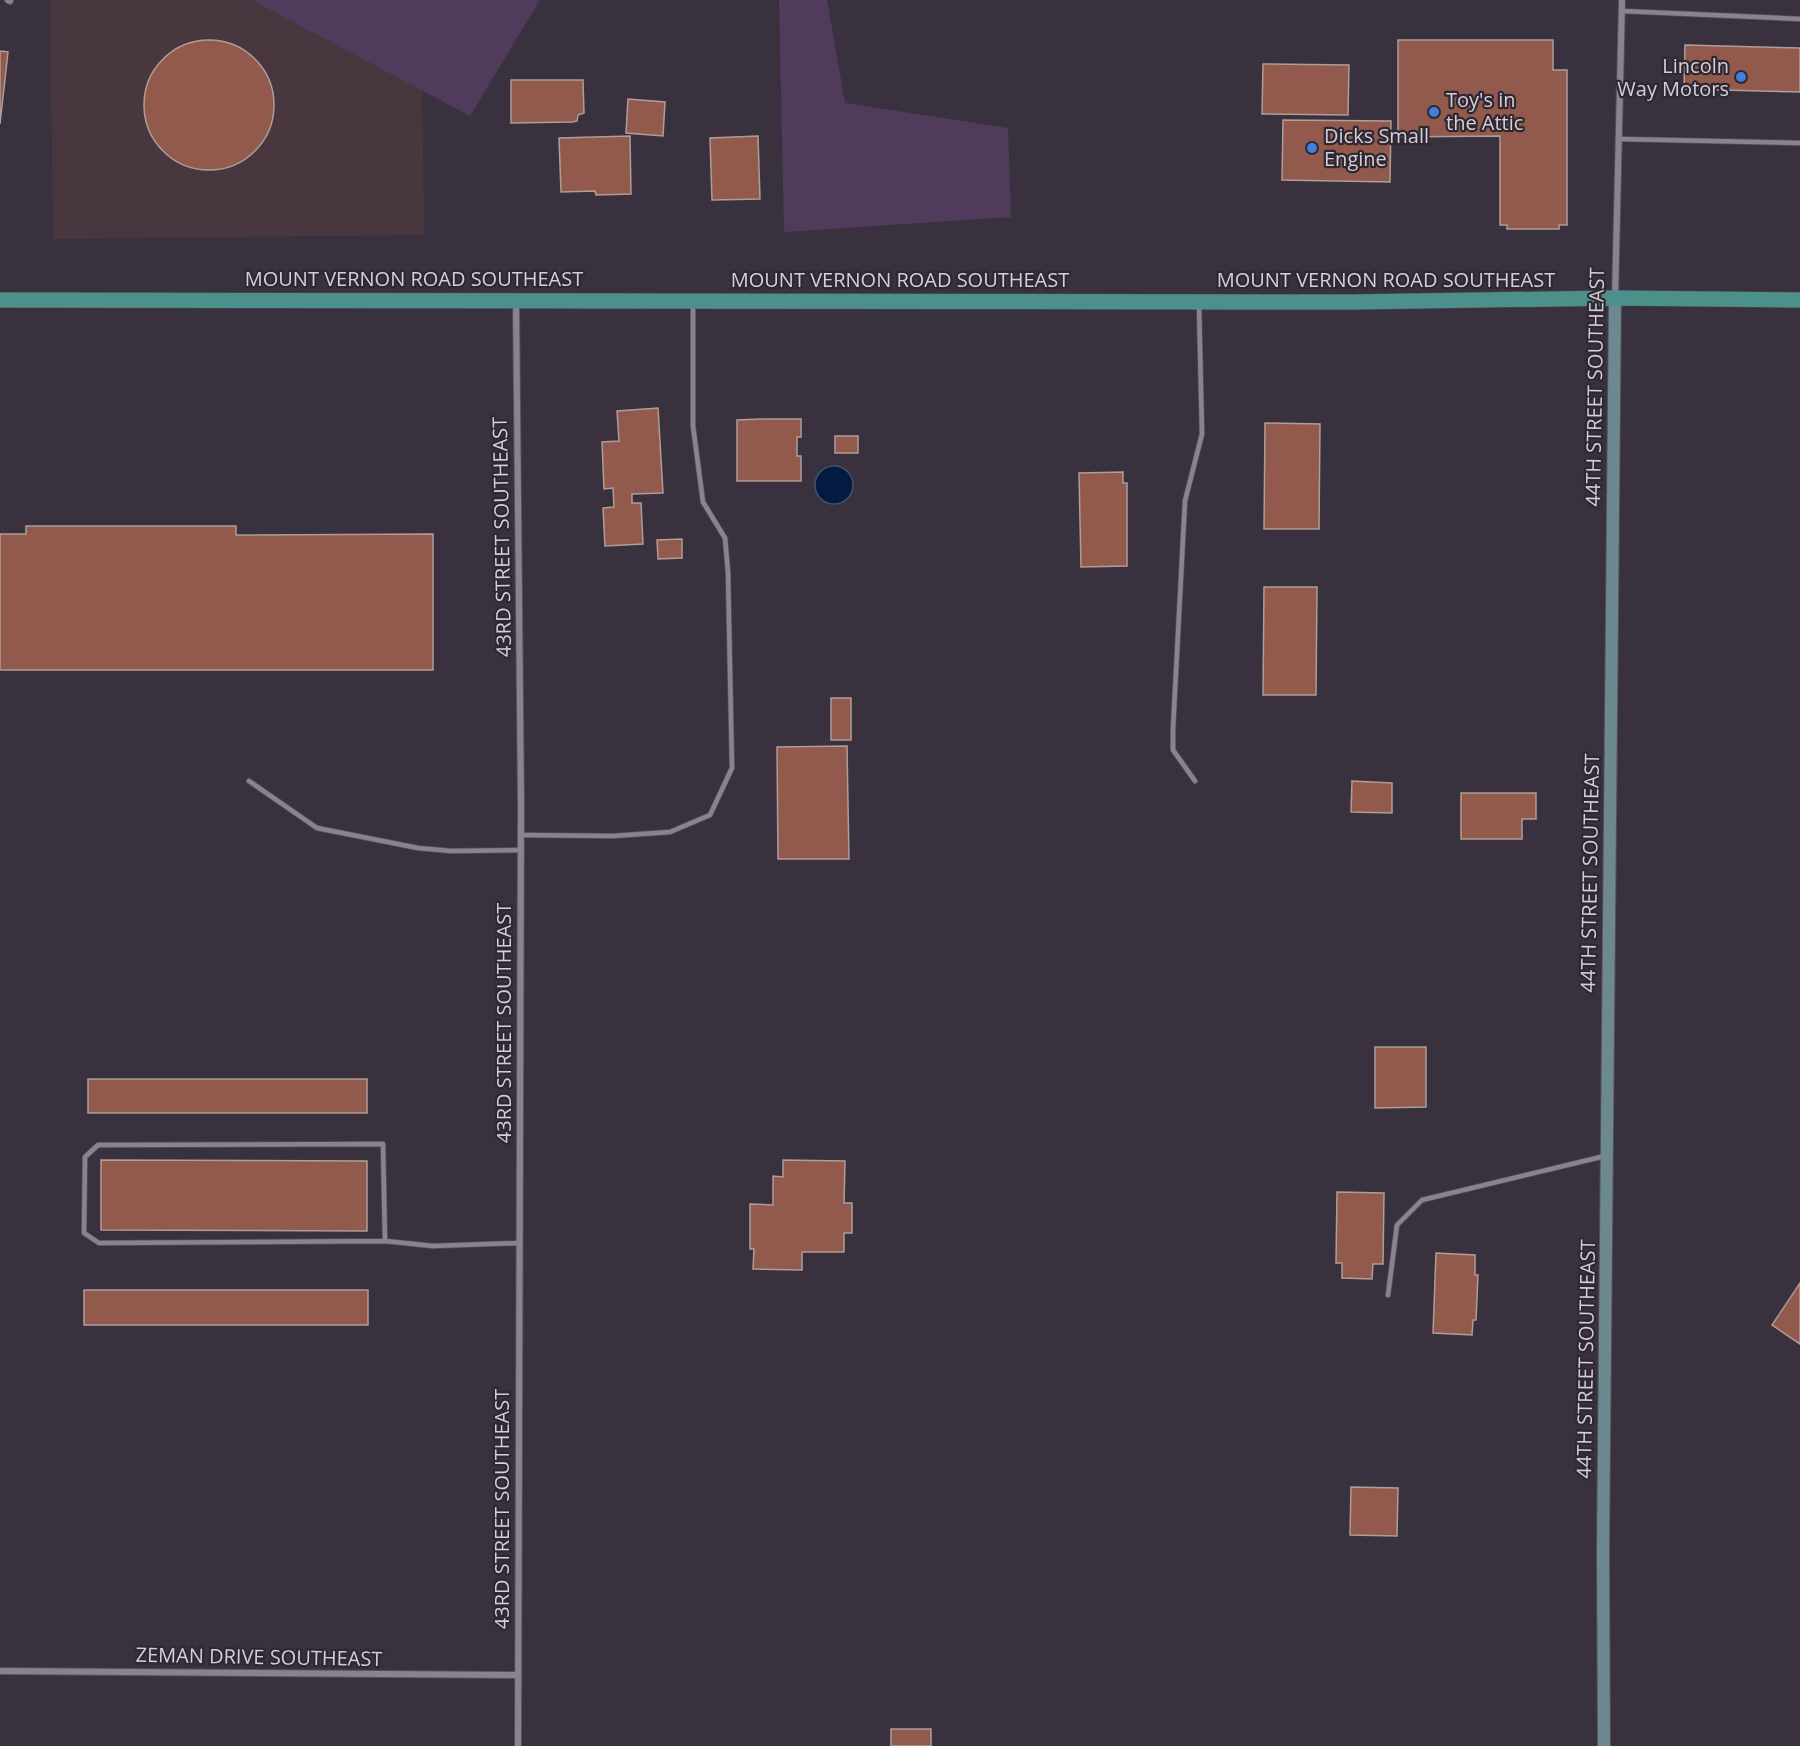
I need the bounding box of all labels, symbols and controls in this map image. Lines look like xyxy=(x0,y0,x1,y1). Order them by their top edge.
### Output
place label: Lincoln Way Motors xyxy=(1617,52,1729,102)
marker: Lincoln Way Motors xyxy=(1734,70,1748,84)
place label: Toy's in the Attic xyxy=(1446,86,1523,136)
marker: Toy's in the Attic xyxy=(1427,105,1441,119)
place label: Dicks Small Engine xyxy=(1324,122,1429,172)
marker: Dicks Small Engine xyxy=(1305,141,1319,155)
street label: MOUNT VERNON ROAD SOUTHEAST xyxy=(245,265,583,292)
street label: MOUNT VERNON ROAD SOUTHEAST xyxy=(731,266,1069,293)
street label: MOUNT VERNON ROAD SOUTHEAST xyxy=(1217,266,1555,293)
street label: 44TH STREET SOUTHEAST xyxy=(1579,267,1610,507)
street label: 43RD STREET SOUTHEAST xyxy=(486,417,517,657)
street label: 44TH STREET SOUTHEAST xyxy=(1574,753,1605,993)
street label: 43RD STREET SOUTHEAST xyxy=(490,903,517,1143)
street label: 44TH STREET SOUTHEAST xyxy=(1570,1239,1601,1479)
street label: 43RD STREET SOUTHEAST xyxy=(488,1389,515,1629)
street label: ZEMAN DRIVE SOUTHEAST xyxy=(135,1641,383,1672)

